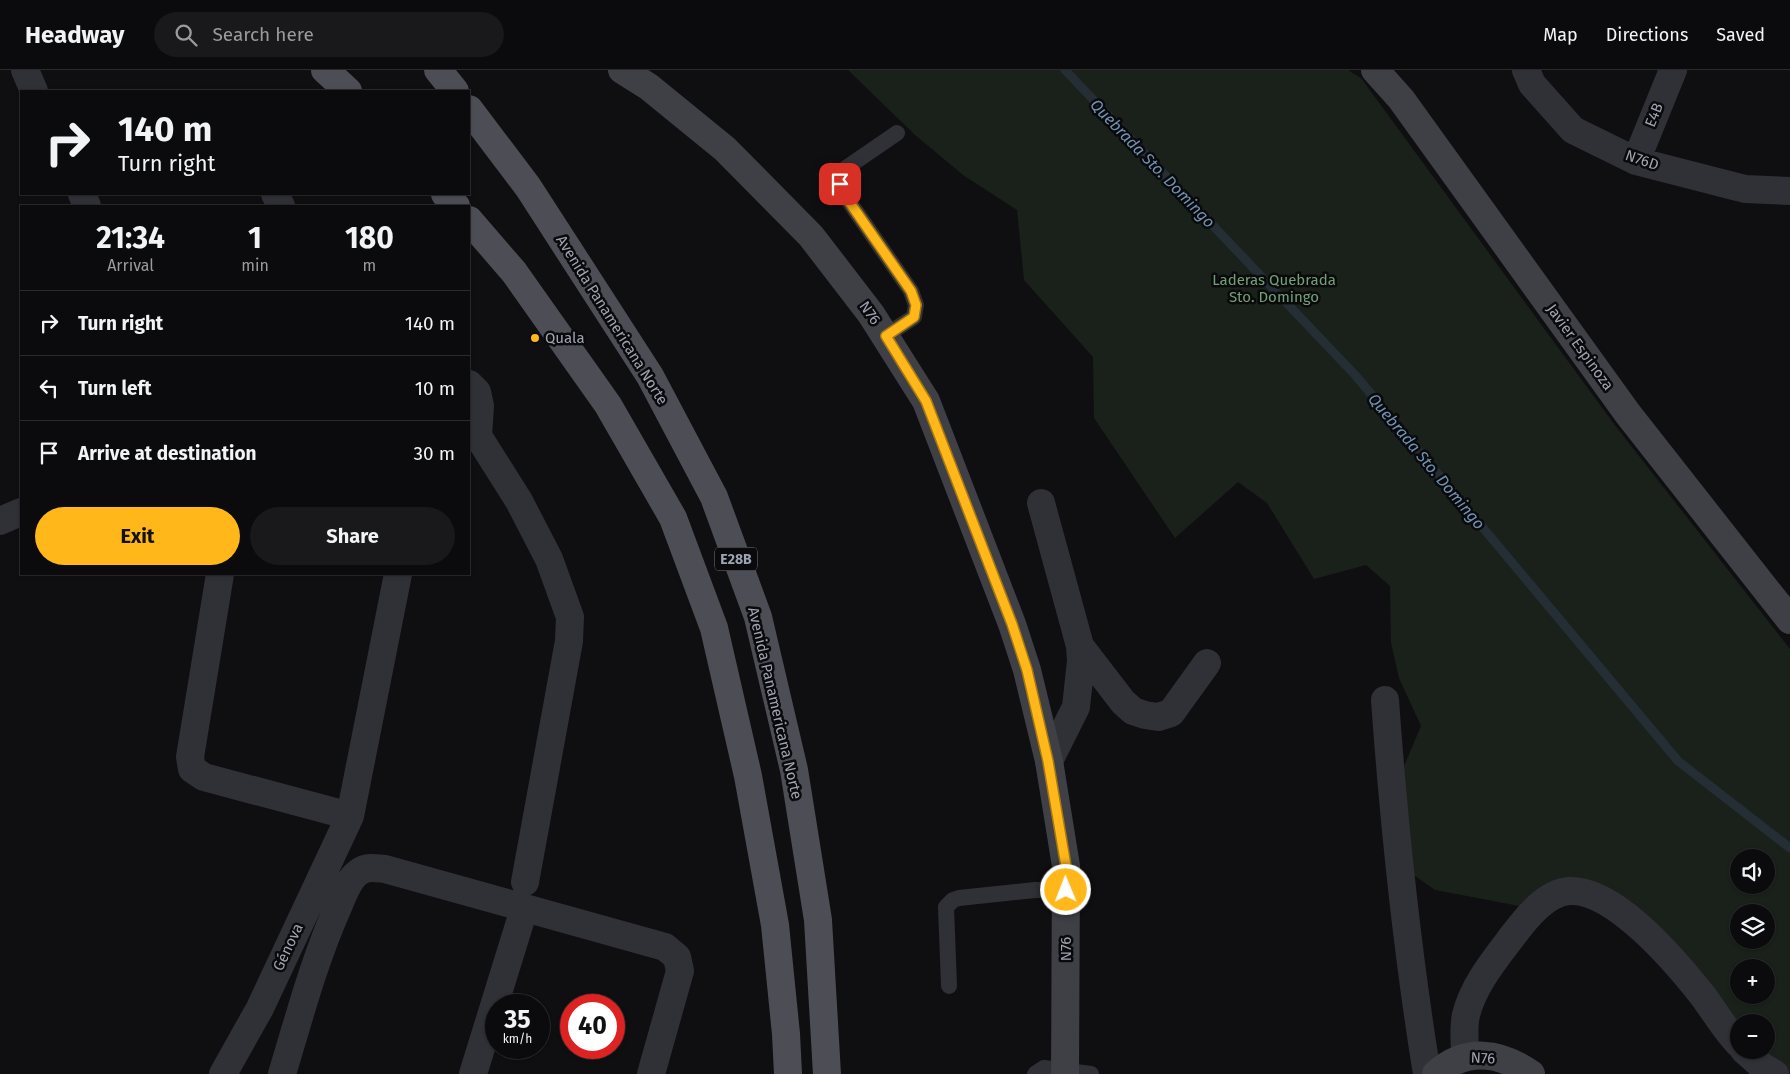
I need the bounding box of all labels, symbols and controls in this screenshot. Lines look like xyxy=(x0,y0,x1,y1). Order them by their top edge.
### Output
search box xyxy=(154,12,504,57)
text: Headway xyxy=(25,21,124,49)
icon: search xyxy=(172,21,200,49)
text: Search here xyxy=(212,23,314,46)
text: Map xyxy=(1543,24,1578,46)
text: Directions xyxy=(1606,24,1688,46)
text: Saved xyxy=(1716,24,1765,46)
water label: Quebrada Sto. Domingo xyxy=(1086,95,1219,232)
street label: E4B xyxy=(1641,100,1667,130)
text: 140 m xyxy=(118,108,212,150)
icon: right xyxy=(35,110,100,175)
street label: N76D xyxy=(1623,146,1661,174)
text: Turn right xyxy=(118,150,215,177)
pin xyxy=(819,163,861,205)
icon: arrive xyxy=(826,170,854,198)
text: 21:34 xyxy=(96,220,165,256)
text: 1 xyxy=(248,220,262,256)
text: 180 xyxy=(345,220,394,256)
street label: Avenida Panamericana Norte xyxy=(552,232,672,408)
text: Arrival xyxy=(107,256,154,275)
text: min xyxy=(241,256,269,275)
text: m xyxy=(363,256,376,275)
park label: Laderas Quebrada Sto. Domingo xyxy=(1212,271,1336,306)
street label: N76 xyxy=(856,298,884,328)
street label: Javier Espinoza xyxy=(1543,300,1617,394)
icon: right xyxy=(35,309,63,337)
text: Turn right xyxy=(78,312,163,335)
text: 140 m xyxy=(405,312,455,335)
place label: Quala xyxy=(545,329,585,347)
marker: Quala xyxy=(529,332,541,344)
icon: left xyxy=(35,374,63,402)
text: Turn left xyxy=(78,377,152,400)
text: 10 m xyxy=(415,377,455,400)
water label: Quebrada Sto. Domingo xyxy=(1364,390,1489,533)
icon: arrive xyxy=(35,439,63,467)
text: Arrive at destination xyxy=(78,442,257,465)
text: 30 m xyxy=(414,442,455,465)
button: Exit xyxy=(35,507,240,565)
button: Share xyxy=(250,507,455,565)
road number: E28B xyxy=(715,548,757,570)
street label: Avenida Panamericana Norte xyxy=(744,605,806,801)
map controls xyxy=(1730,849,1775,1059)
button: sound xyxy=(1730,849,1775,894)
position arrow xyxy=(1039,863,1091,915)
button: layers xyxy=(1730,904,1775,949)
street label: Génova xyxy=(269,920,307,974)
street label: N76 xyxy=(1057,937,1075,961)
button: + xyxy=(1730,959,1775,1004)
speed limit sign: 40 xyxy=(560,994,625,1059)
text: 35 xyxy=(504,1005,531,1035)
button: − xyxy=(1730,1014,1775,1059)
text: km/h xyxy=(503,1032,532,1046)
street label: N76 xyxy=(1470,1049,1496,1067)

